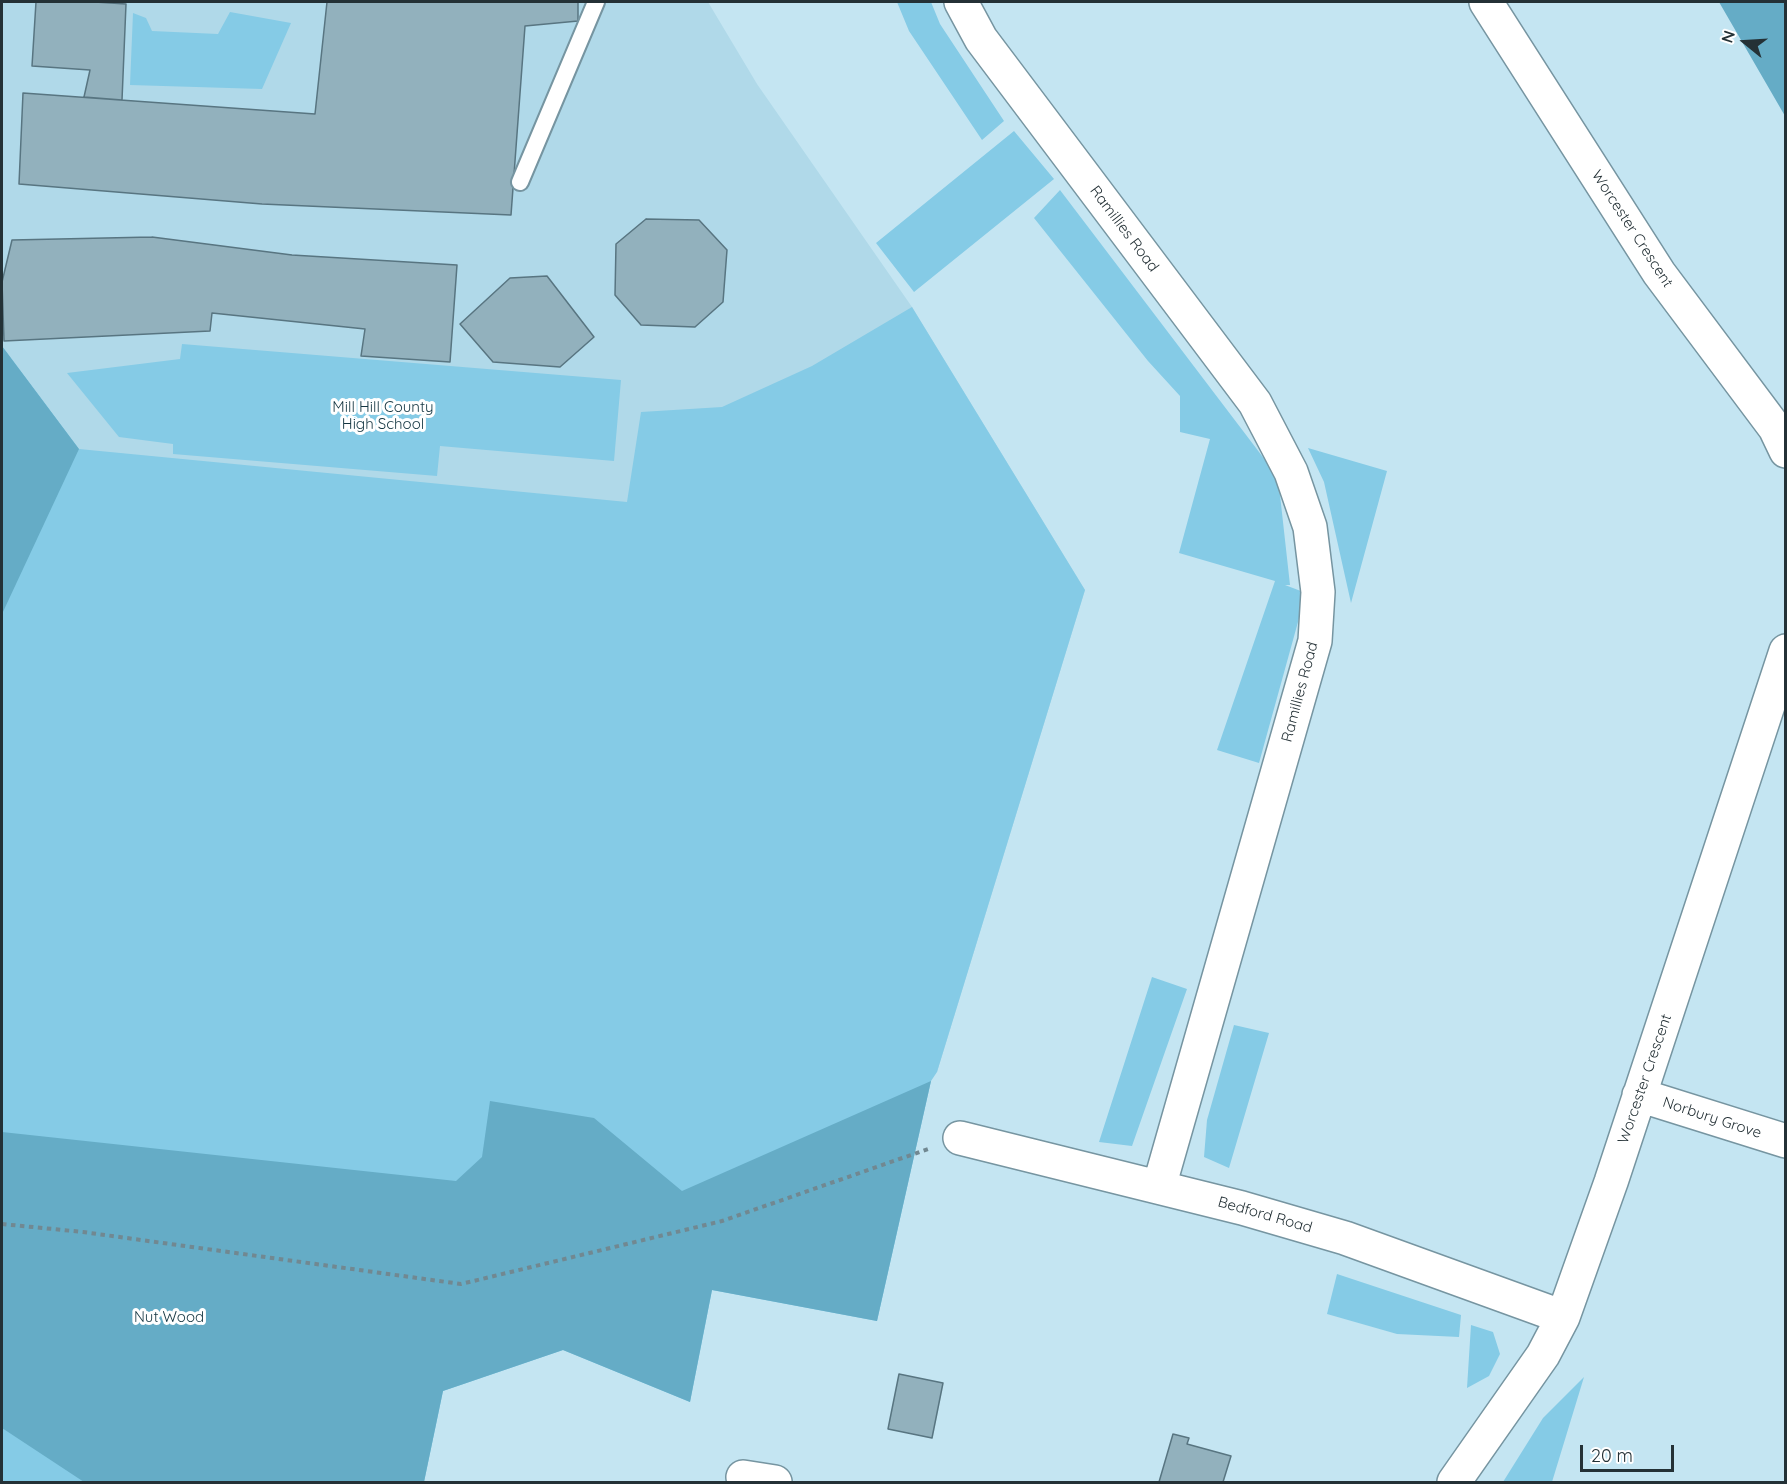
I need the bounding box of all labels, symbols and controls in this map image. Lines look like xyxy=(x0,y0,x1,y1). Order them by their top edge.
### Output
north arrow xyxy=(1715,12,1775,72)
text: N xyxy=(1717,28,1739,45)
street label: Worcester Crescent xyxy=(1587,167,1677,291)
street label: Ramillies Road xyxy=(1086,182,1162,276)
park label: Mill Hill County High School xyxy=(332,398,434,433)
street label: Ramillies Road xyxy=(1278,640,1322,744)
street label: Worcester Crescent xyxy=(1614,1012,1676,1146)
street label: Norbury Grove xyxy=(1660,1094,1764,1142)
street label: Bedford Road xyxy=(1216,1193,1314,1237)
park label: Nut Wood xyxy=(134,1308,204,1326)
scale bar xyxy=(1583,1433,1678,1471)
text: 20 m xyxy=(1591,1444,1633,1467)

